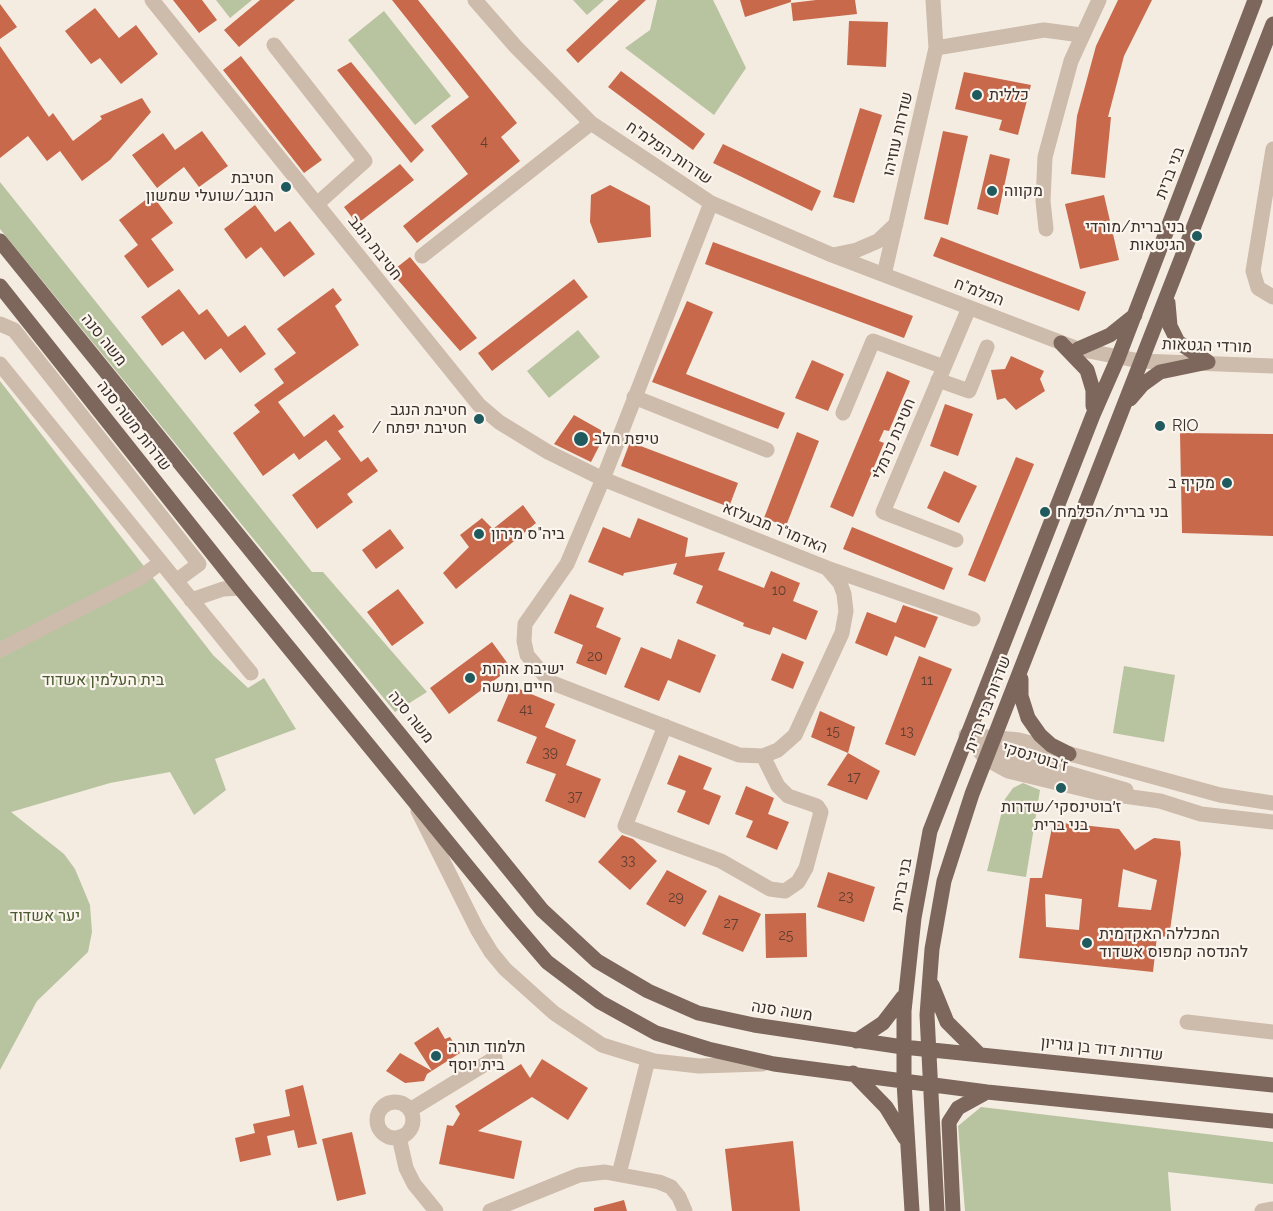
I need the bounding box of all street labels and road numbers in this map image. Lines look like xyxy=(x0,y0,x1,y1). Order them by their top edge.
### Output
street label: שדרות עוזיהו xyxy=(879,90,917,178)
street label: שדרות הפלמ"ח xyxy=(622,117,716,189)
street label: בני ברית xyxy=(1151,144,1189,202)
street label: חטיבת הנגב xyxy=(344,212,406,284)
street label: הפלמ"ח xyxy=(951,274,1007,310)
street label: משה סנה xyxy=(77,310,131,370)
street label: מורדי הגטאות xyxy=(1161,335,1253,357)
street label: שדרות משה סנה xyxy=(93,377,175,475)
street label: חטיבת כרמלי xyxy=(868,395,920,483)
street label: האדמו"ר מבעלזא xyxy=(720,498,830,558)
street label: שדרות בני ברית xyxy=(961,653,1015,755)
street label: משה סנה xyxy=(384,687,438,747)
street label: ז'בוטינסקי xyxy=(1000,738,1070,776)
street label: בני ברית xyxy=(888,857,916,913)
street label: משה סנה xyxy=(750,997,814,1025)
street label: שדרות דוד בן גוריון xyxy=(1040,1033,1164,1065)

